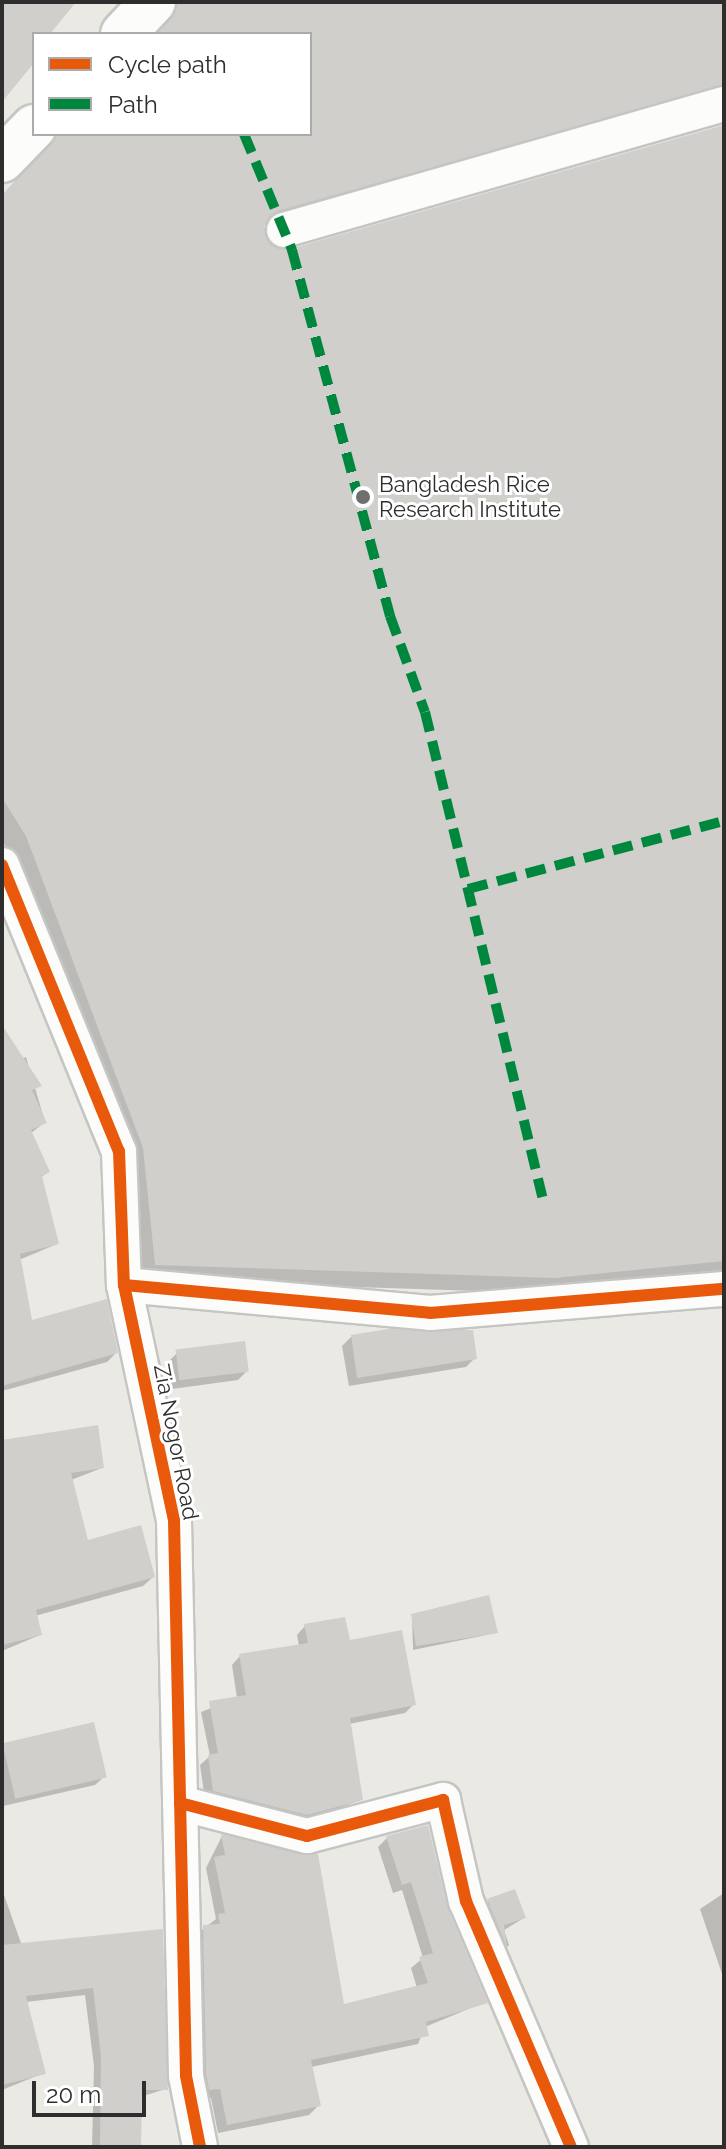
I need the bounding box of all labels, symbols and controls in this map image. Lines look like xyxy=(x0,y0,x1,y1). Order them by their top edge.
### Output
legend xyxy=(32,32,312,136)
text: Cycle path xyxy=(108,50,227,79)
text: Path xyxy=(108,90,158,119)
place label: Bangladesh Rice Research Institute xyxy=(379,471,561,522)
marker: Bangladesh Rice Research Institute xyxy=(354,488,372,506)
street label: Zia Nogor Road xyxy=(148,1361,204,1523)
scale bar xyxy=(36,2065,150,2115)
text: 20 m xyxy=(46,2080,101,2109)

